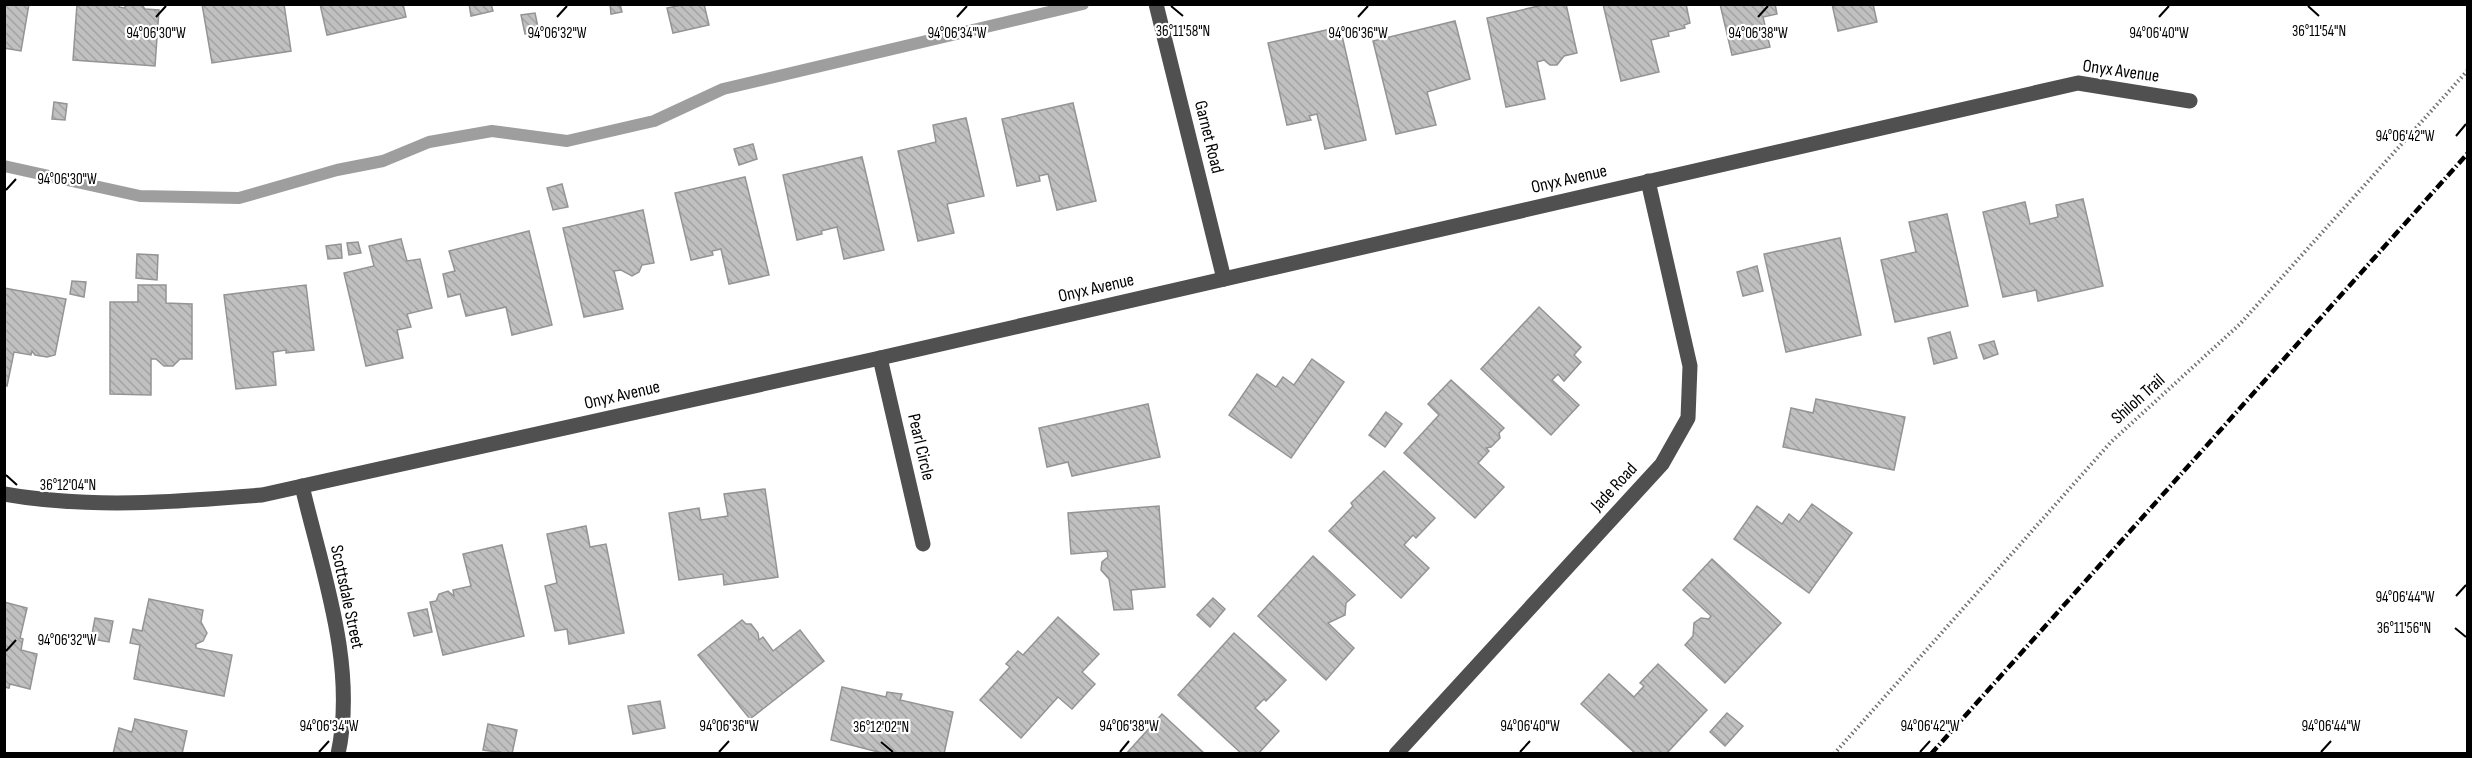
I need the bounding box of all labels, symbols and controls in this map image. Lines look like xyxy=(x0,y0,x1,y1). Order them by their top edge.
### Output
text: 36°11'58"N xyxy=(1156,22,1210,41)
text: 36°11'54"N xyxy=(2292,22,2346,41)
text: 94°06'30"W xyxy=(126,24,186,43)
text: 94°06'32"W xyxy=(527,24,587,43)
text: 94°06'34"W xyxy=(927,24,987,43)
text: 94°06'36"W xyxy=(1328,24,1388,43)
text: 94°06'38"W xyxy=(1728,24,1788,43)
text: 94°06'40"W xyxy=(2129,24,2189,43)
street label: Onyx Avenue xyxy=(2081,55,2161,87)
street label: Garnet Road xyxy=(1190,98,1228,176)
text: 94°06'42"W xyxy=(2375,127,2435,146)
street label: Onyx Avenue xyxy=(1529,160,1609,198)
text: 94°06'30"W xyxy=(37,170,97,189)
street label: Onyx Avenue xyxy=(1056,269,1136,307)
street label: Shiloh Trail xyxy=(2107,370,2169,428)
street label: Onyx Avenue xyxy=(582,376,662,414)
street label: Pearl Circle xyxy=(903,412,939,482)
street label: Jade Road xyxy=(1586,459,1642,516)
text: 36°12'04"N xyxy=(40,476,96,495)
street label: Scottsdale Street xyxy=(326,543,368,651)
text: 94°06'44"W xyxy=(2375,588,2435,607)
text: 36°11'56"N xyxy=(2377,619,2431,638)
text: 94°06'32"W xyxy=(37,631,97,650)
text: 94°06'34"W xyxy=(299,717,359,736)
text: 94°06'36"W xyxy=(699,717,759,736)
text: 94°06'38"W xyxy=(1099,717,1159,736)
text: 94°06'40"W xyxy=(1500,717,1560,736)
text: 94°06'42"W xyxy=(1900,717,1960,736)
text: 94°06'44"W xyxy=(2301,717,2361,736)
text: 36°12'02"N xyxy=(853,718,909,737)

